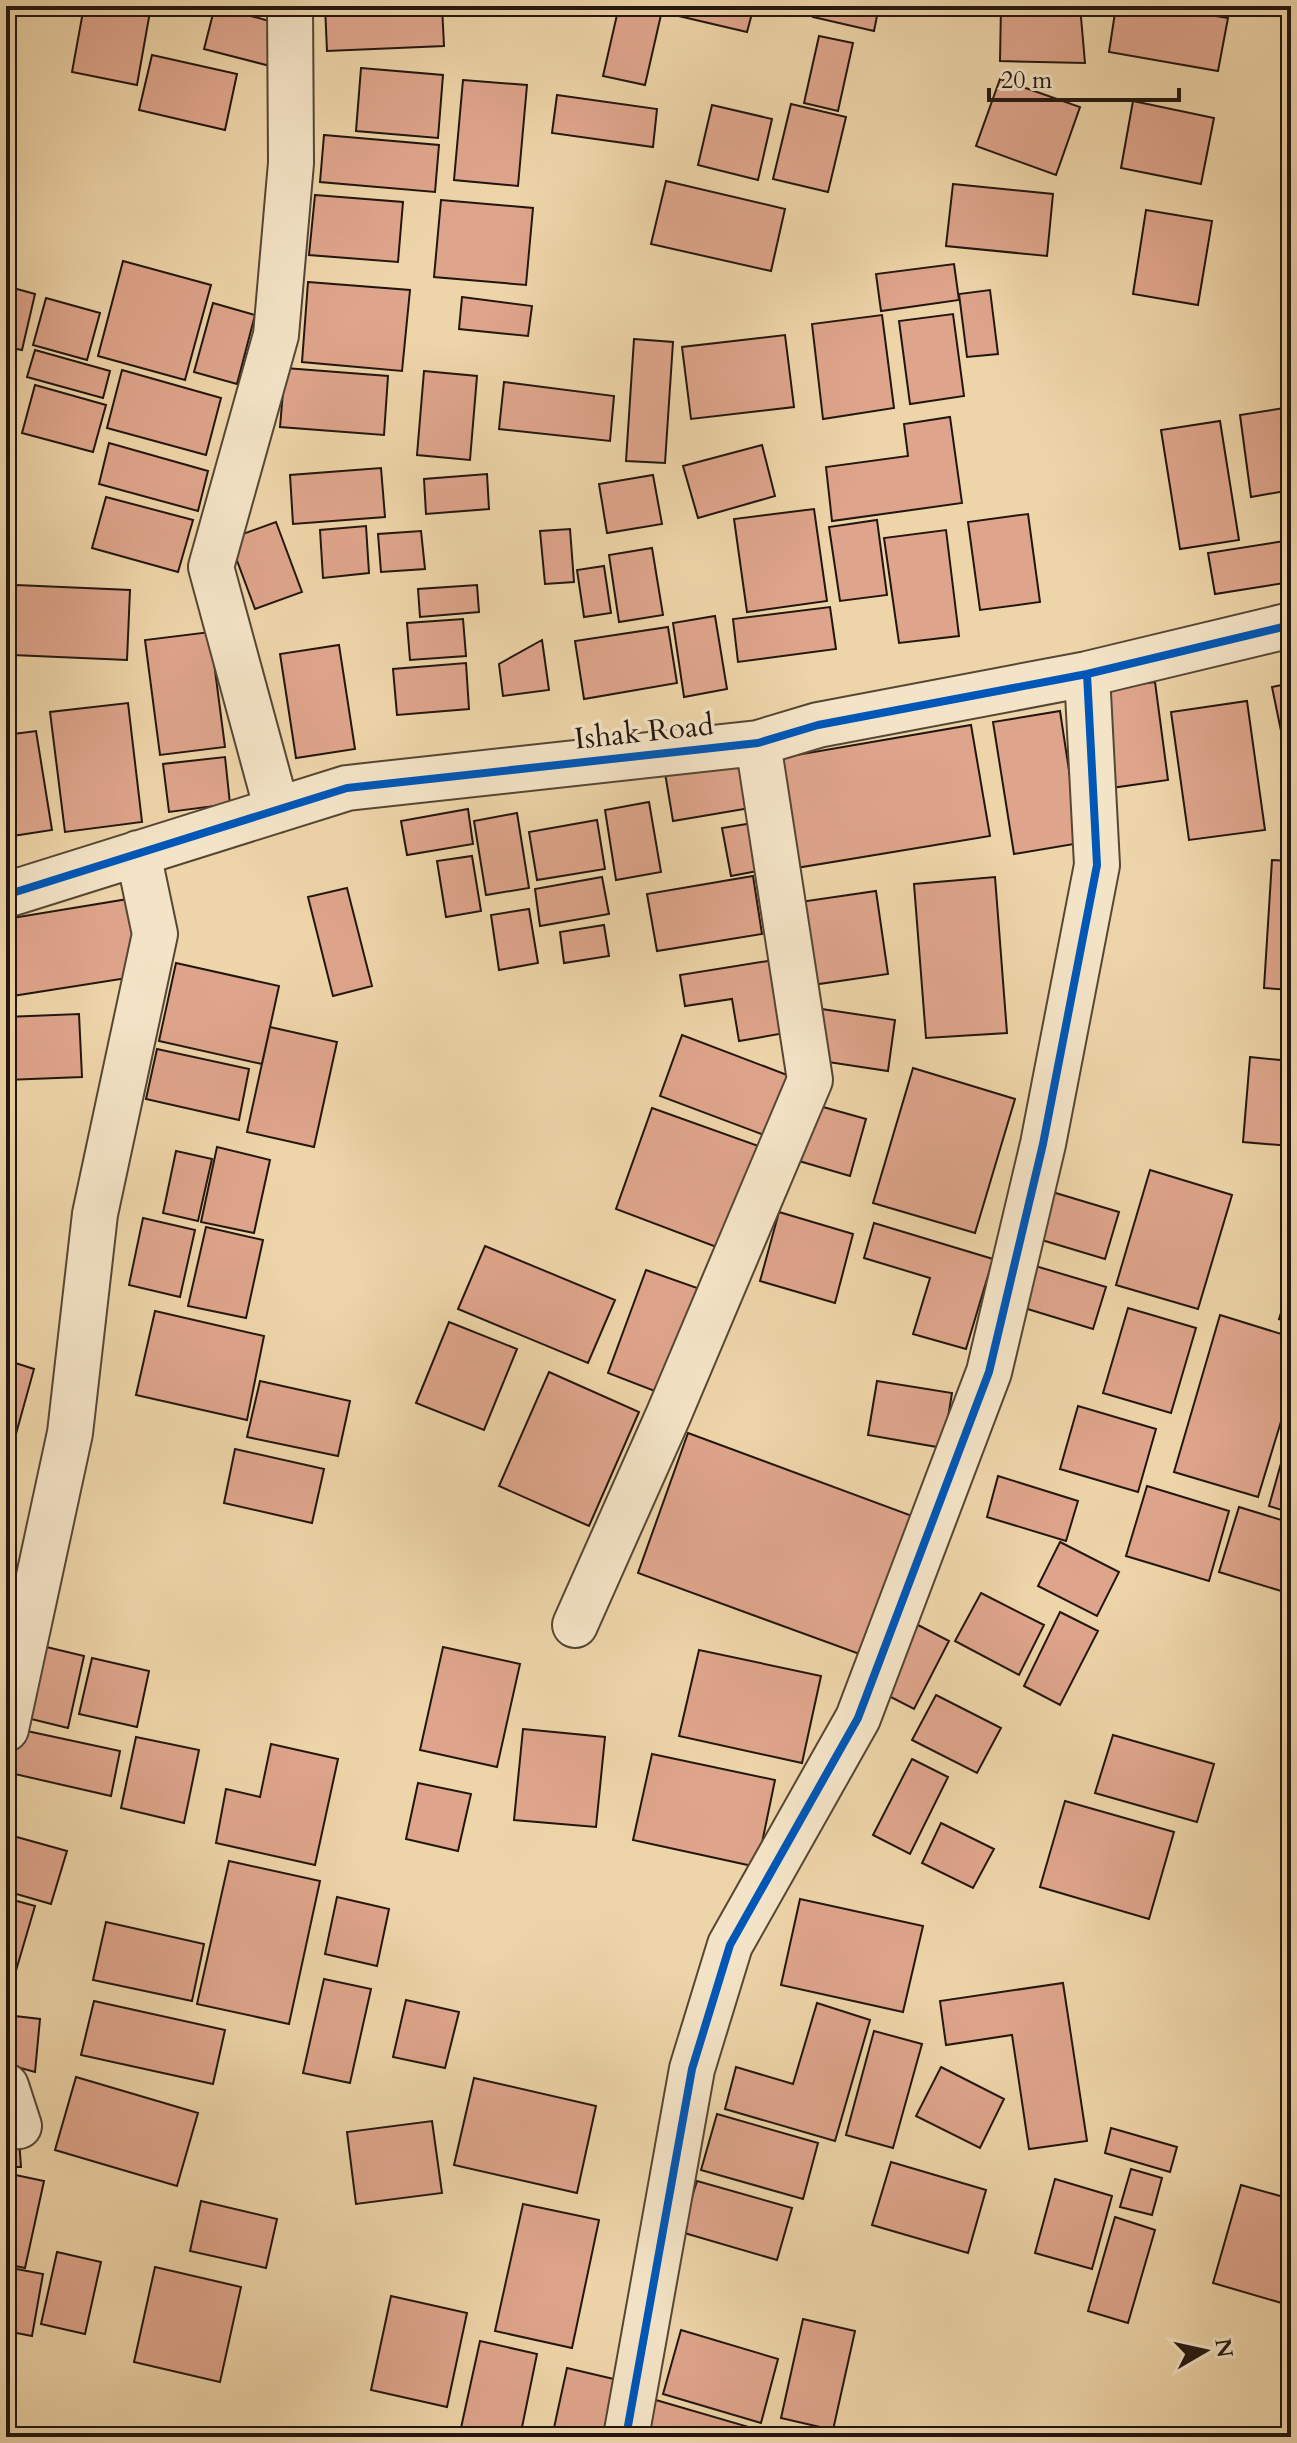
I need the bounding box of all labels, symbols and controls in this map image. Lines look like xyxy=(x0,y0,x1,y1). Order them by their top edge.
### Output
scale bar xyxy=(989,52,1179,102)
text: 20 m xyxy=(1001,64,1053,97)
street label: Ishak Road xyxy=(572,704,716,760)
north arrow xyxy=(1165,2311,1245,2391)
text: N xyxy=(1207,2336,1240,2360)

